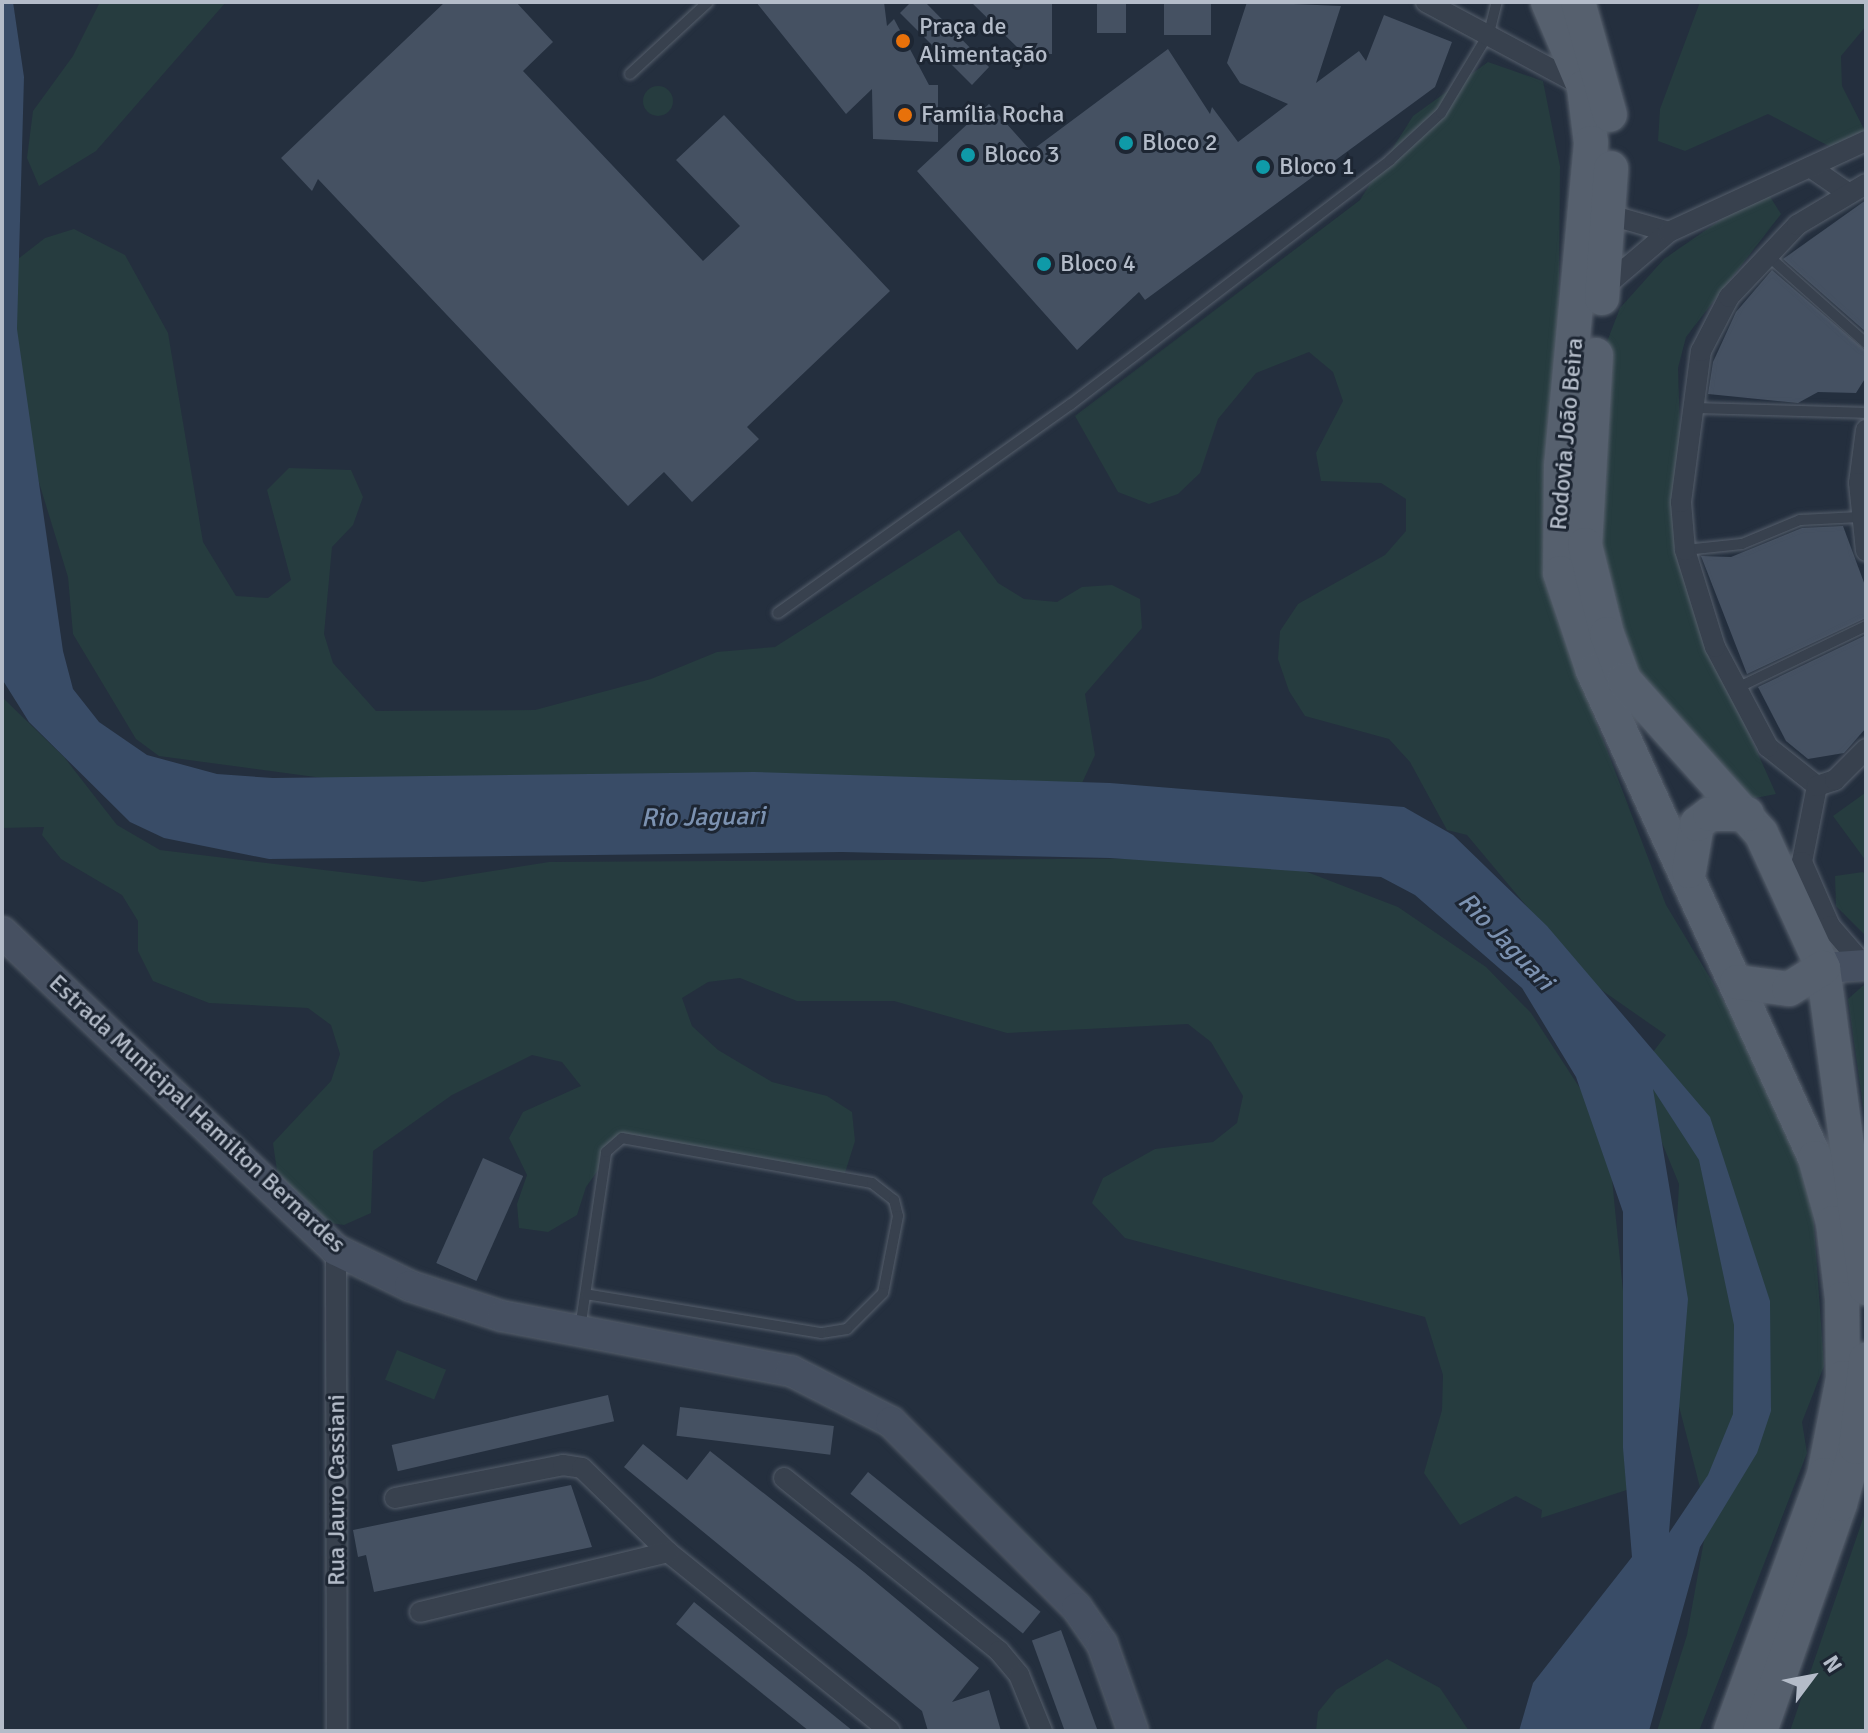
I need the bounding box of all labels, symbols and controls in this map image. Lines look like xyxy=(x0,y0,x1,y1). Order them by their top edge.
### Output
place label: Praça de Alimentação xyxy=(919,13,1047,69)
marker: Praça de Alimentação xyxy=(894,32,912,50)
place label: Família Rocha xyxy=(921,101,1065,129)
marker: Família Rocha xyxy=(896,106,914,124)
place label: Bloco 2 xyxy=(1142,129,1218,157)
marker: Bloco 2 xyxy=(1117,134,1135,152)
place label: Bloco 3 xyxy=(984,141,1060,169)
marker: Bloco 3 xyxy=(959,146,977,164)
place label: Bloco 1 xyxy=(1279,153,1355,181)
marker: Bloco 1 xyxy=(1254,158,1272,176)
place label: Bloco 4 xyxy=(1060,250,1136,278)
marker: Bloco 4 xyxy=(1035,255,1053,273)
street label: Rodovia João Beira xyxy=(1544,337,1590,531)
water label: Rio Jaguari xyxy=(641,801,765,835)
water label: Rio Jaguari xyxy=(1451,887,1559,997)
street label: Estrada Municipal Hamilton Bernardes xyxy=(43,969,351,1259)
street label: Rua Jauro Cassiani xyxy=(323,1394,351,1586)
north arrow xyxy=(1772,1637,1852,1717)
text: N xyxy=(1817,1650,1848,1678)

